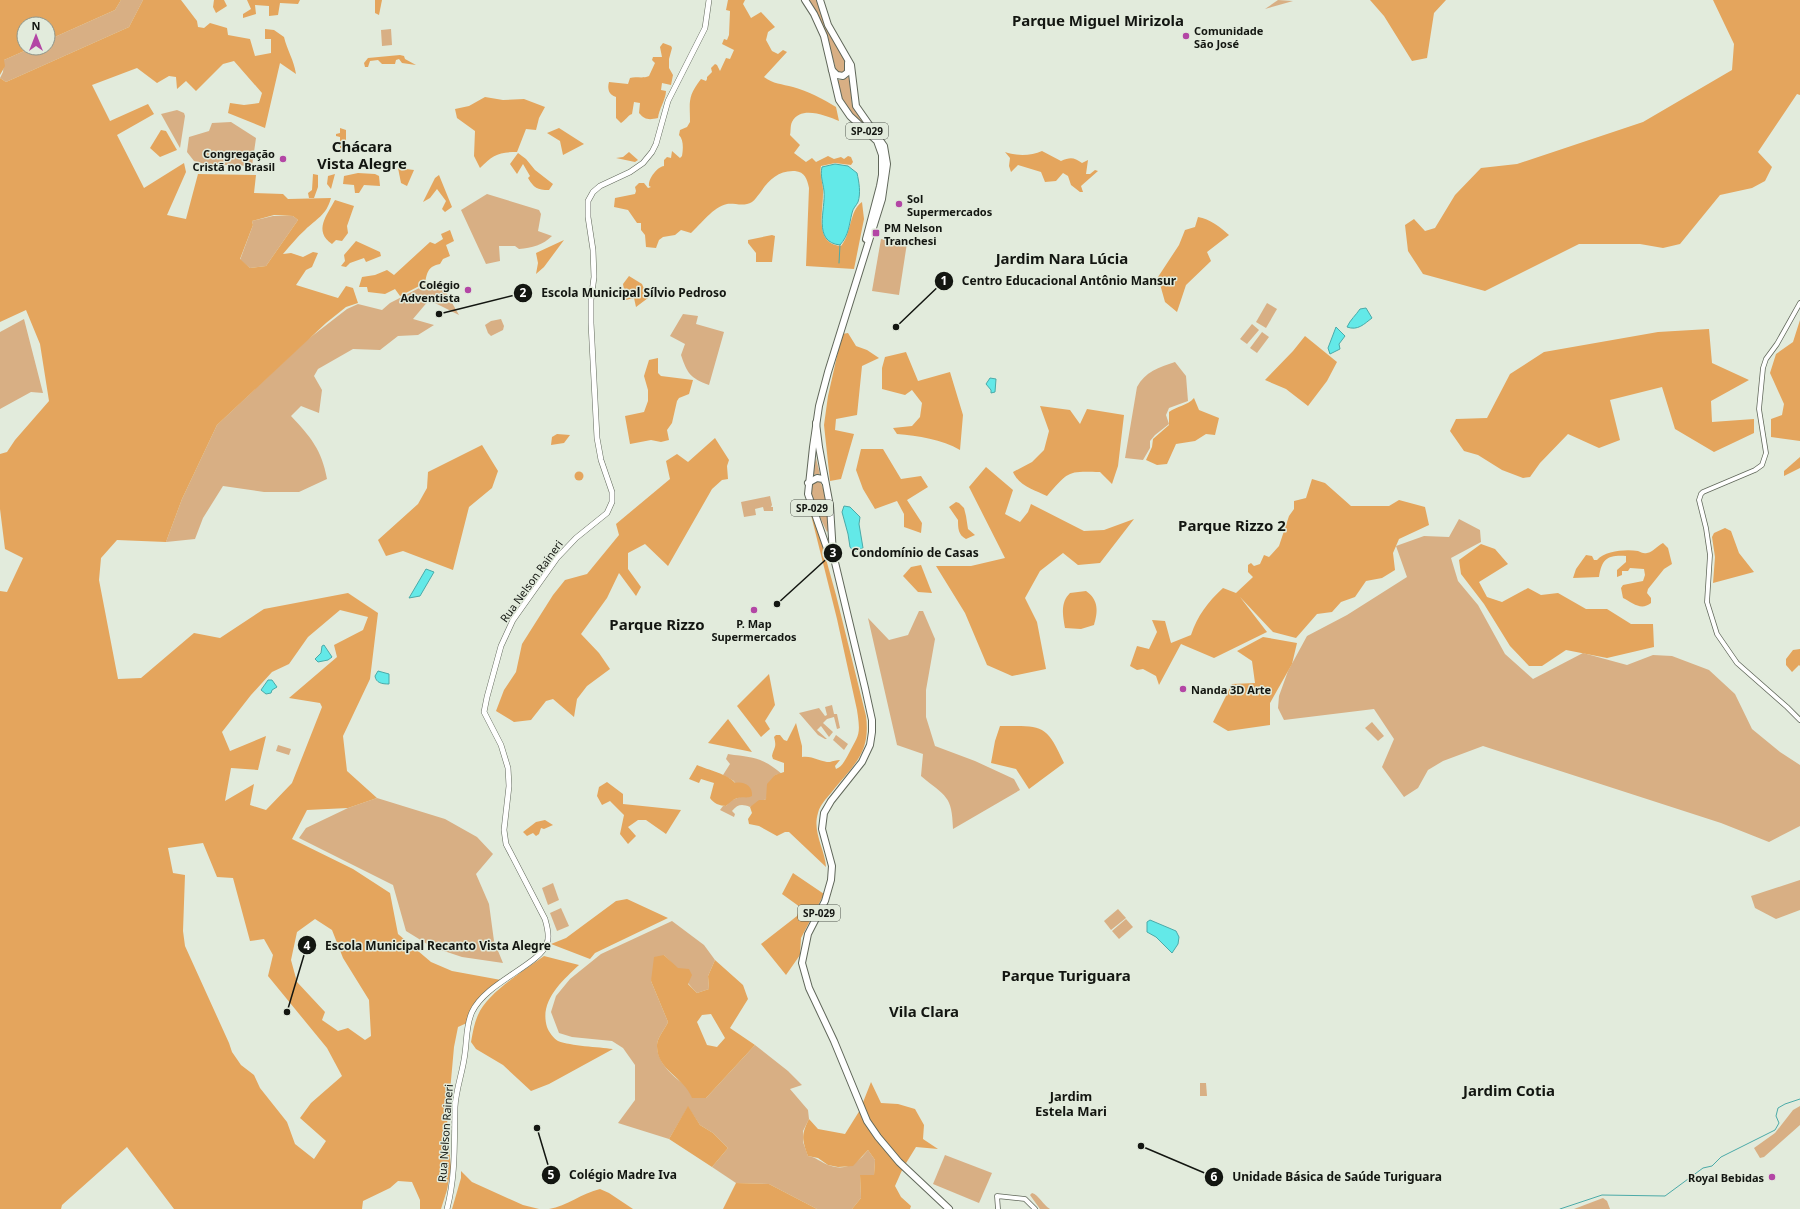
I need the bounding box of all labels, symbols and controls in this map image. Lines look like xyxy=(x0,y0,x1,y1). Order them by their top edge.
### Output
district label: Parque Miguel Mirizola xyxy=(1012,10,1184,30)
north arrow xyxy=(16,16,56,56)
text: N xyxy=(32,18,40,33)
place label: Comunidade São José xyxy=(1194,23,1264,51)
marker: Comunidade São José xyxy=(1181,31,1191,41)
road number: SP-029 xyxy=(846,123,888,139)
district label: Chácara Vista Alegre xyxy=(317,136,407,173)
place label: Congregação Cristã no Brasil xyxy=(192,146,275,174)
marker: Congregação Cristã no Brasil xyxy=(278,154,288,164)
place label: Sol Supermercados xyxy=(907,191,993,219)
marker: Sol Supermercados xyxy=(894,199,904,209)
place label: PM Nelson Tranchesi xyxy=(884,220,942,248)
marker: PM Nelson Tranchesi xyxy=(871,228,881,238)
district label: Jardim Nara Lúcia xyxy=(994,248,1128,268)
callout: Centro Educacional Antônio Mansur xyxy=(934,269,1184,293)
text: 1 xyxy=(941,272,947,289)
text: Centro Educacional Antônio Mansur xyxy=(962,272,1177,289)
place label: Colégio Adventista xyxy=(400,277,460,305)
callout: Escola Municipal Sílvio Pedroso xyxy=(513,281,734,305)
text: 2 xyxy=(520,284,527,301)
text: Escola Municipal Sílvio Pedroso xyxy=(541,284,727,301)
marker: Colégio Adventista xyxy=(463,285,473,295)
road number: SP-029 xyxy=(791,500,833,516)
district label: Parque Rizzo 2 xyxy=(1178,515,1286,535)
street label: Rua Nelson Raineri xyxy=(496,537,566,625)
callout: Condomínio de Casas xyxy=(823,541,987,565)
text: 3 xyxy=(830,544,837,561)
text: Condomínio de Casas xyxy=(851,544,979,561)
marker: P. Map Supermercados xyxy=(749,605,759,615)
district label: Parque Rizzo xyxy=(609,614,705,634)
place label: P. Map Supermercados xyxy=(711,616,797,644)
place label: Nanda 3D Arte xyxy=(1191,682,1272,697)
marker: Nanda 3D Arte xyxy=(1178,684,1188,694)
road number: SP-029 xyxy=(798,905,840,921)
callout: Escola Municipal Recanto Vista Alegre xyxy=(297,933,559,957)
text: 4 xyxy=(304,937,311,954)
text: Escola Municipal Recanto Vista Alegre xyxy=(325,937,551,954)
district label: Parque Turiguara xyxy=(1001,965,1131,985)
district label: Vila Clara xyxy=(889,1001,959,1021)
district label: Jardim Cotia xyxy=(1461,1080,1555,1100)
street label: Rua Nelson Raineri xyxy=(434,1084,456,1182)
district label: Jardim Estela Mari xyxy=(1035,1087,1107,1120)
callout: Colégio Madre Iva xyxy=(541,1163,685,1187)
callout: Unidade Básica de Saúde Turiguara xyxy=(1204,1165,1450,1189)
text: 5 xyxy=(548,1166,555,1183)
text: Colégio Madre Iva xyxy=(569,1166,677,1183)
text: 6 xyxy=(1211,1168,1218,1185)
text: Unidade Básica de Saúde Turiguara xyxy=(1232,1168,1442,1185)
place label: Royal Bebidas xyxy=(1688,1170,1764,1185)
marker: Royal Bebidas xyxy=(1767,1172,1777,1182)

